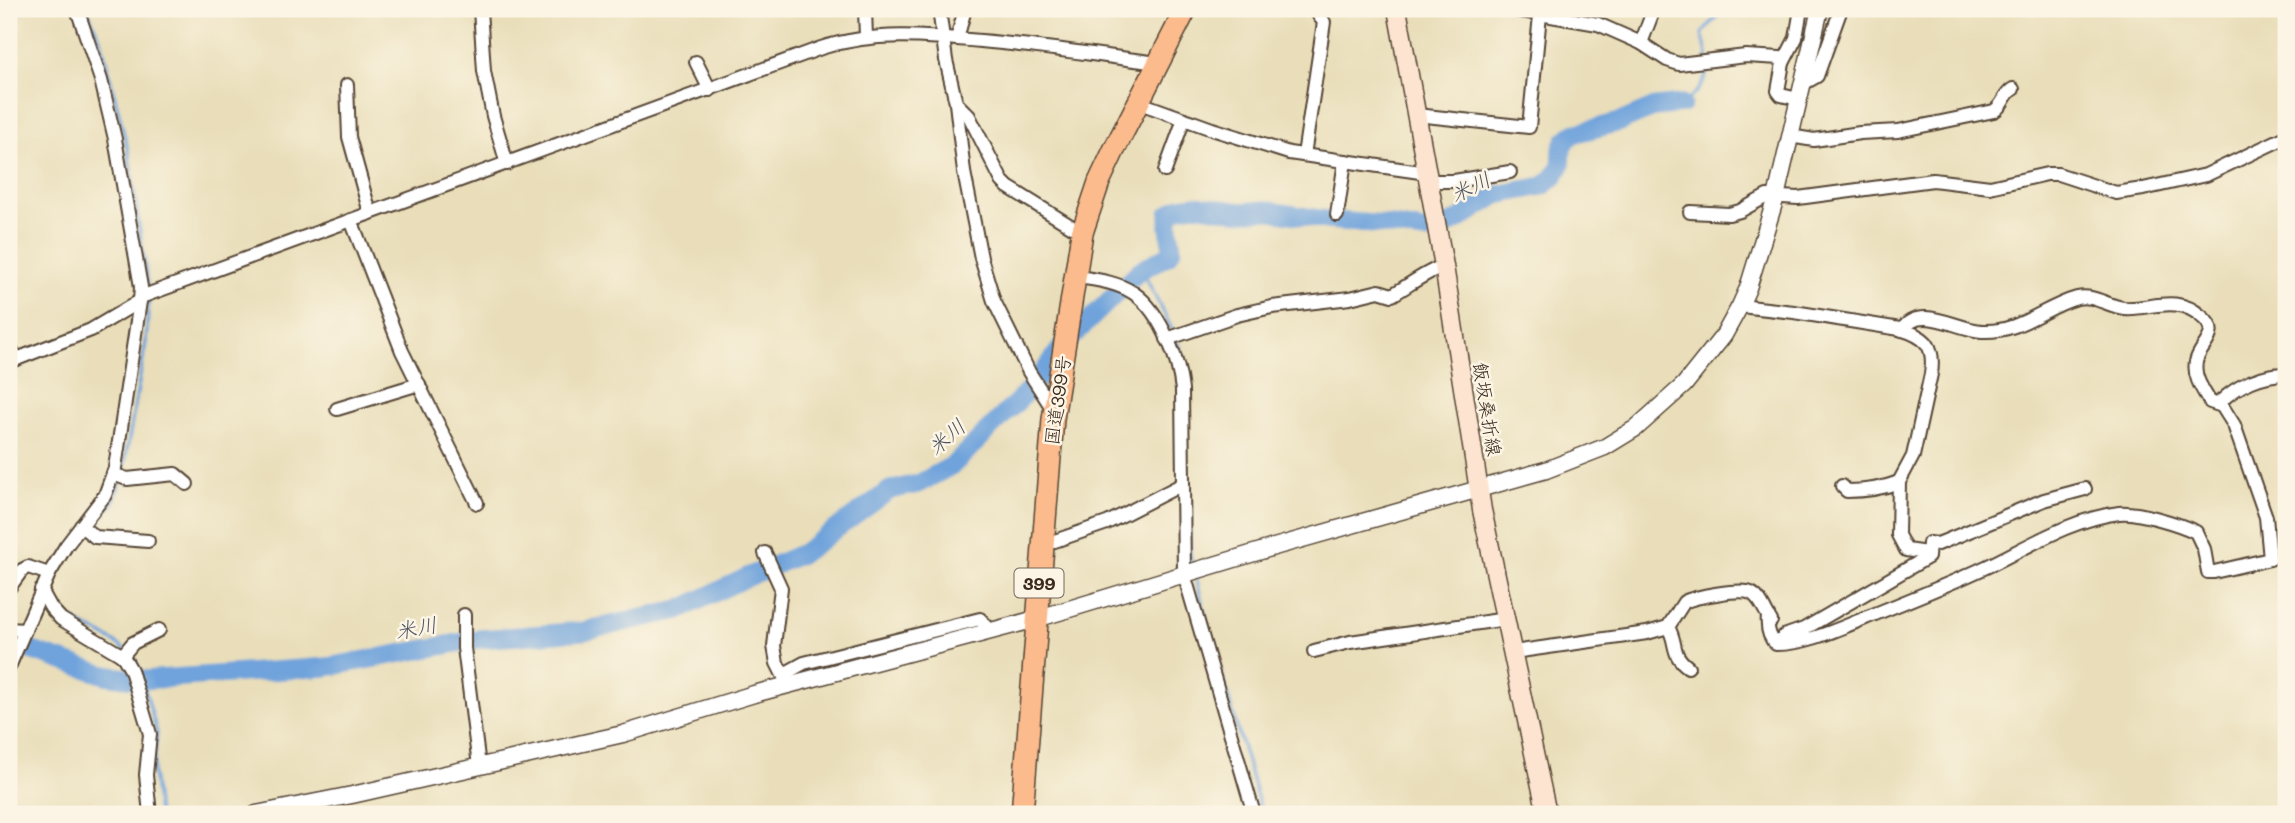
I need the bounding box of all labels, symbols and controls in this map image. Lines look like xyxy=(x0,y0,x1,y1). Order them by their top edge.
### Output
water label: 米川 xyxy=(1445,165,1495,207)
street label: 国道399号 xyxy=(1038,353,1076,447)
street label: 飯坂桑折線 xyxy=(1468,360,1508,458)
water label: 米川 xyxy=(921,412,971,460)
road number: 399 xyxy=(1014,568,1064,598)
water label: 米川 xyxy=(393,610,439,644)

